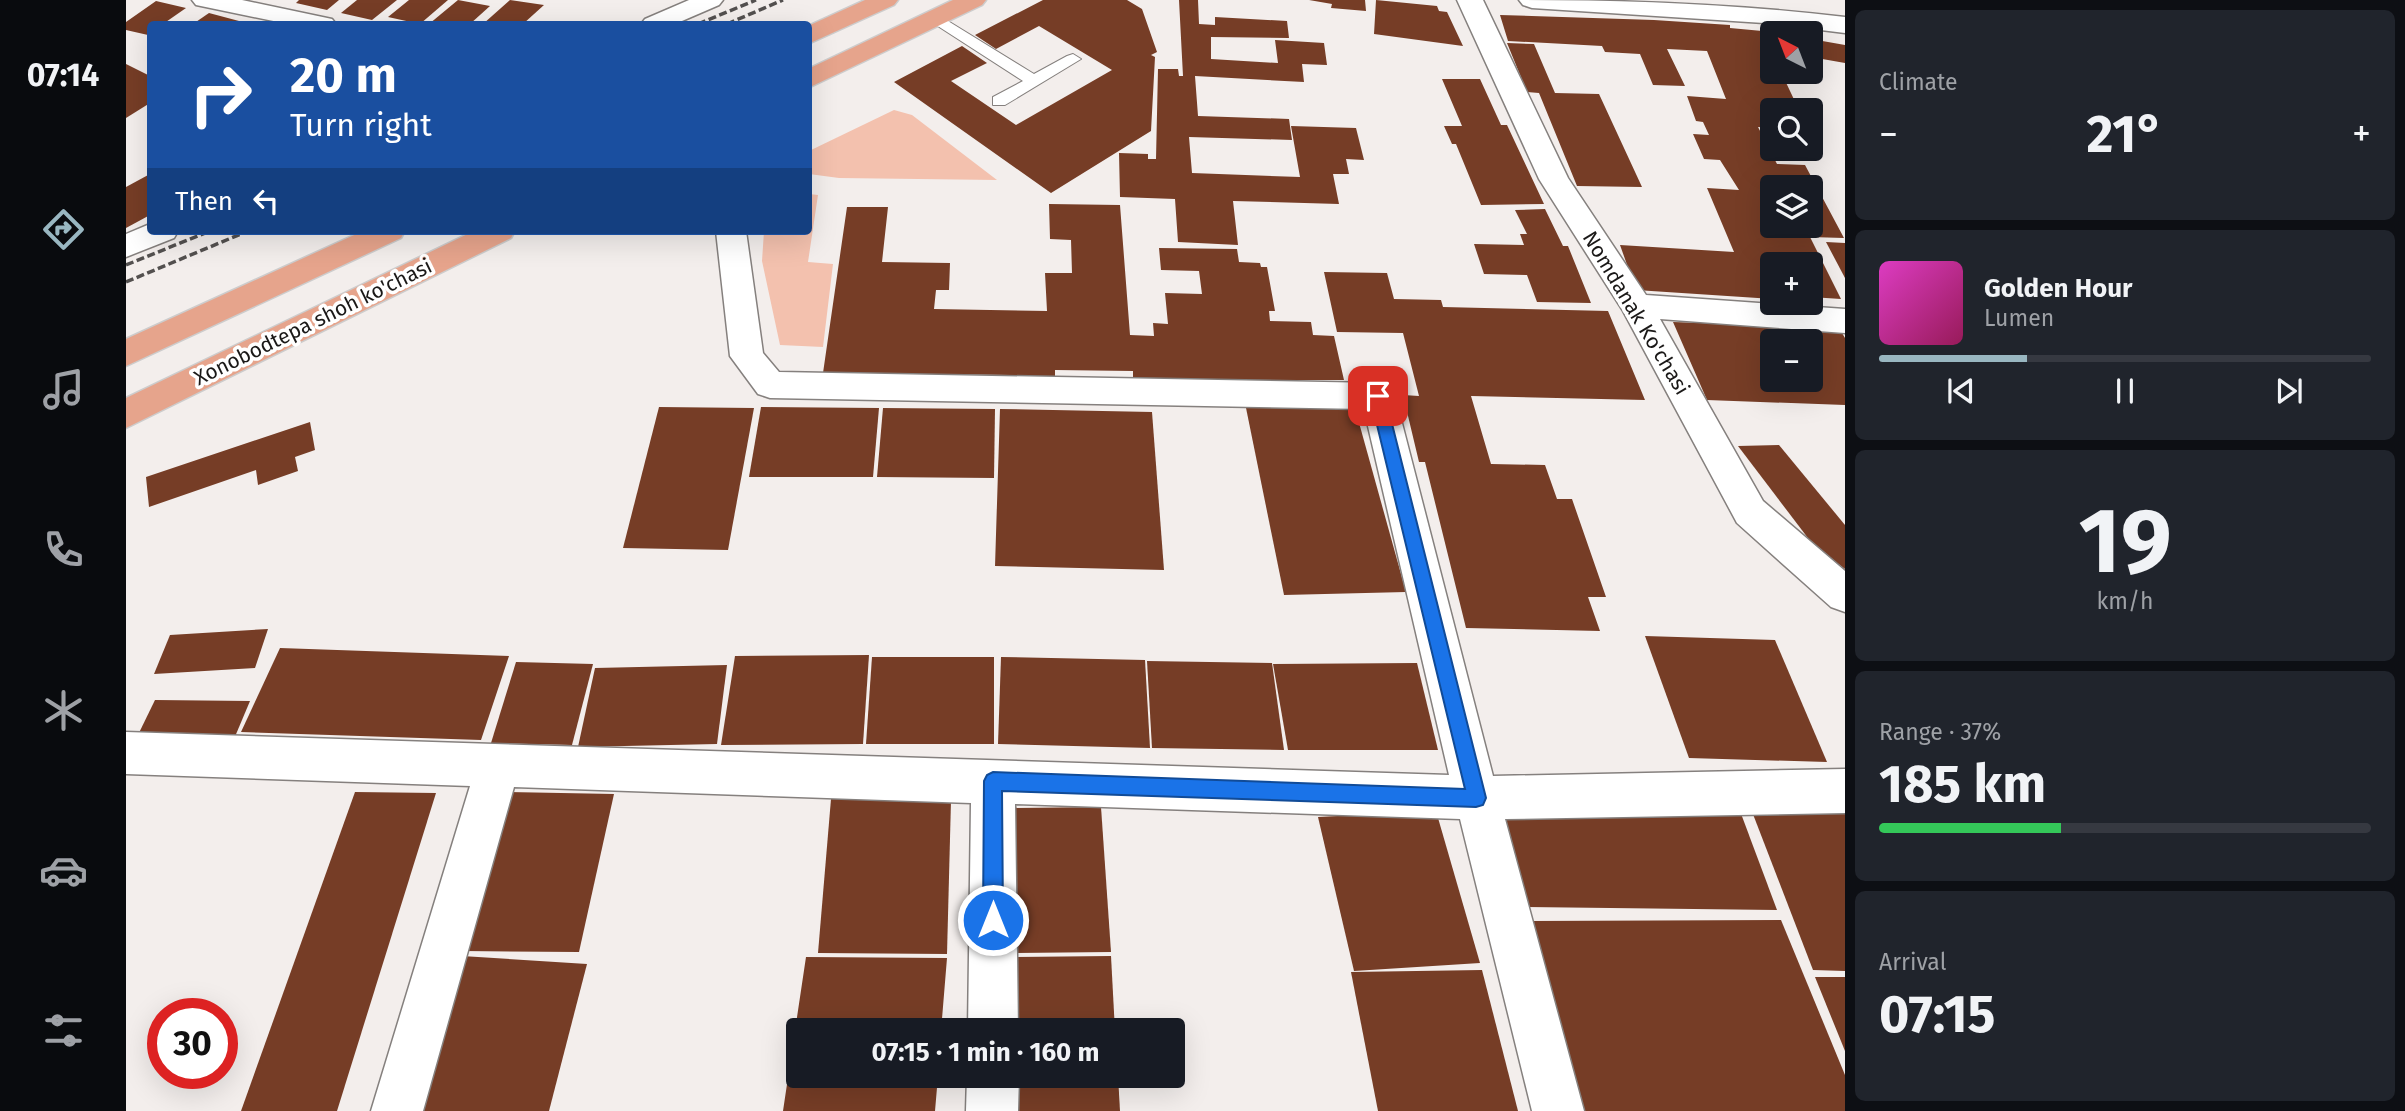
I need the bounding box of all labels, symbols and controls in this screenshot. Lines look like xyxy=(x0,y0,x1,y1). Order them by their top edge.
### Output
north arrow xyxy=(1760,21,1824,84)
map controls xyxy=(1760,21,1823,392)
text: 20 m xyxy=(290,46,397,105)
icon: right xyxy=(175,49,266,140)
text: 07:14 xyxy=(27,56,99,94)
text: Climate xyxy=(1879,68,1958,96)
button: search xyxy=(1760,98,1823,161)
text: 21° xyxy=(2087,103,2164,166)
text: Turn right xyxy=(290,106,432,144)
text: − xyxy=(1879,111,1898,157)
text: + xyxy=(2352,111,2371,157)
button: layers xyxy=(1760,175,1823,238)
icon: left xyxy=(247,182,285,220)
text: Then xyxy=(175,186,233,217)
icon: directions xyxy=(39,205,88,254)
street label: Nomdanak Ko'chasi xyxy=(1577,226,1695,400)
button: + xyxy=(1760,252,1823,315)
street label: Xonobodtepa shoh ko'chasi xyxy=(190,253,436,391)
text: Golden Hour xyxy=(1984,273,2132,304)
text: Lumen xyxy=(1984,304,2054,332)
button: − xyxy=(1760,329,1823,392)
icon: music xyxy=(39,365,88,414)
pin xyxy=(1348,366,1408,426)
icon: previous xyxy=(1942,372,1980,410)
icon: pause xyxy=(2106,372,2144,410)
icon: next xyxy=(2270,372,2308,410)
icon: arrive xyxy=(1359,377,1397,415)
text: 19 xyxy=(2078,487,2172,596)
icon: phone xyxy=(39,525,88,574)
text: km/h xyxy=(2097,587,2153,615)
icon: climate xyxy=(39,686,88,735)
text: Range · 37% xyxy=(1879,718,2001,746)
text: 185 km xyxy=(1879,753,2046,816)
icon: car xyxy=(39,846,88,895)
position arrow xyxy=(956,883,1030,957)
text: Arrival xyxy=(1879,948,1946,976)
text: 07:15 xyxy=(1879,983,1995,1046)
speed limit sign: 30 xyxy=(147,998,238,1089)
icon: filters xyxy=(39,1006,88,1055)
text: 07:15 · 1 min · 160 m xyxy=(872,1037,1099,1068)

